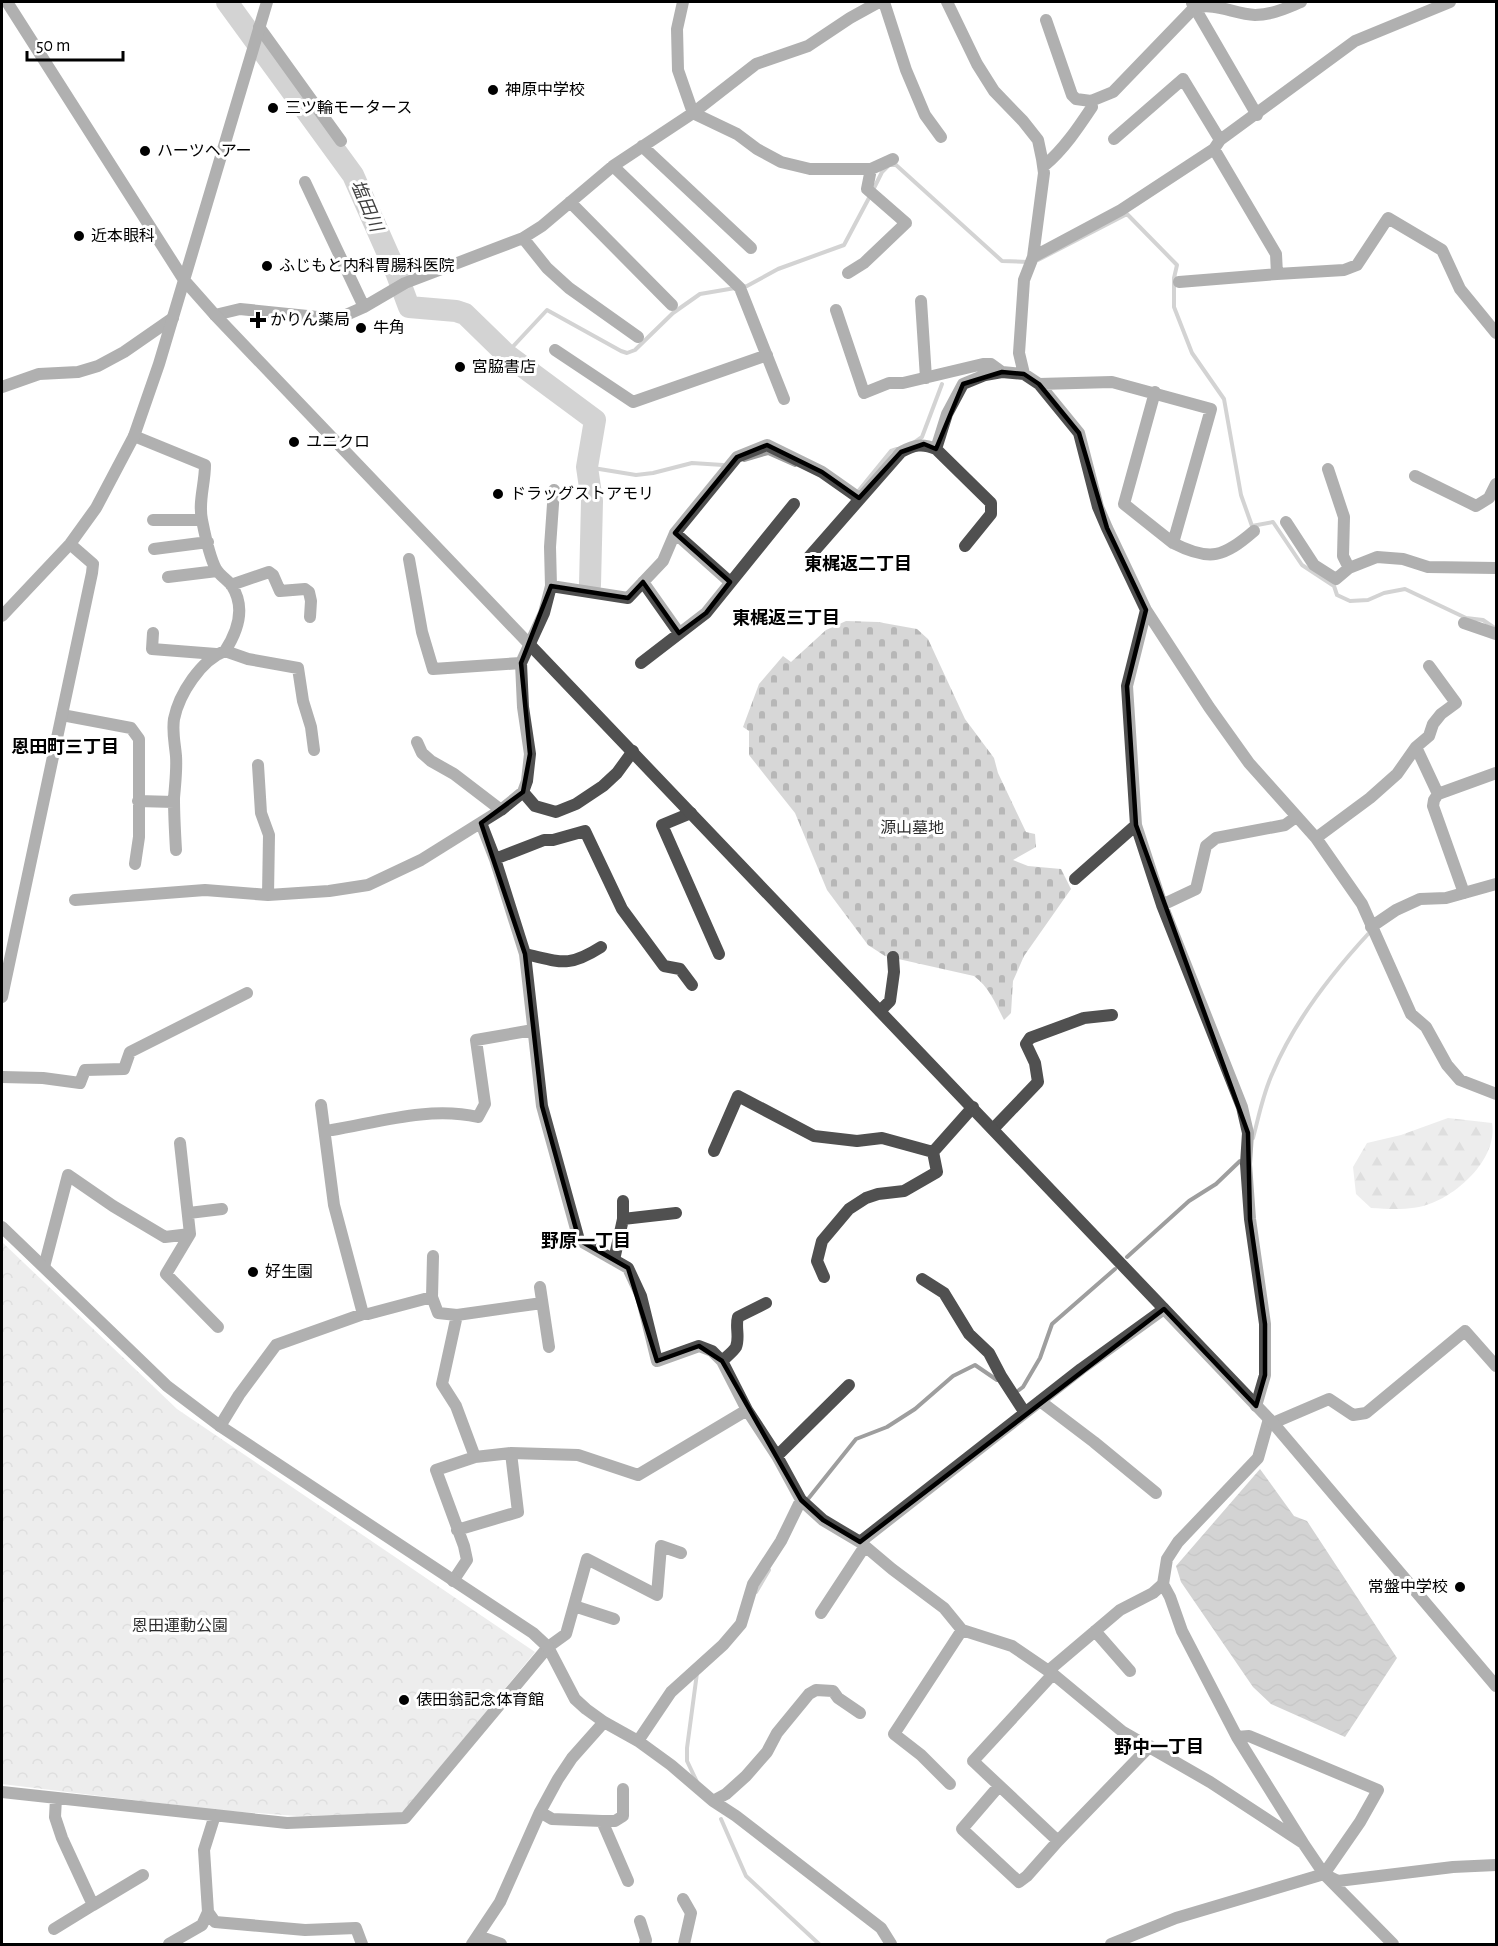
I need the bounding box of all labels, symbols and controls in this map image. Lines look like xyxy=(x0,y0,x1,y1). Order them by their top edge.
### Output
scale bar xyxy=(27,24,123,62)
text: 50 m xyxy=(36,37,70,55)
place label: 神原中学校 xyxy=(505,81,585,98)
marker: 神原中学校 xyxy=(486,83,500,97)
place label: 三ツ輪モータース xyxy=(285,99,412,116)
marker: 三ツ輪モータース xyxy=(266,101,280,115)
place label: ハーツヘアー xyxy=(157,143,252,159)
marker: ハーツヘアー xyxy=(138,144,152,158)
water label: 塩田川 xyxy=(347,177,387,236)
place label: 近本眼科 xyxy=(91,227,155,244)
marker: 近本眼科 xyxy=(72,229,86,243)
place label: ふじもと内科胃腸科医院 xyxy=(279,257,455,274)
marker: ふじもと内科胃腸科医院 xyxy=(260,259,274,273)
place label: かりん薬局 xyxy=(270,311,350,328)
marker: かりん薬局 xyxy=(251,313,265,327)
place label: 牛角 xyxy=(373,319,405,336)
marker: 牛角 xyxy=(354,321,368,335)
place label: 宮脇書店 xyxy=(472,359,536,375)
marker: 宮脇書店 xyxy=(453,360,467,374)
place label: ユニクロ xyxy=(306,434,370,450)
marker: ユニクロ xyxy=(287,435,301,449)
place label: ドラッグストアモリ xyxy=(510,485,654,502)
marker: ドラッグストアモリ xyxy=(491,487,505,501)
district label: 東梶返二丁目 xyxy=(804,554,912,574)
district label: 東梶返三丁目 xyxy=(732,608,840,628)
district label: 恩田町三丁目 xyxy=(11,738,119,757)
park label: 源山墓地 xyxy=(880,819,944,836)
district label: 野原一丁目 xyxy=(541,1231,631,1251)
place label: 好生園 xyxy=(265,1263,313,1280)
marker: 好生園 xyxy=(246,1265,260,1279)
place label: 常盤中学校 xyxy=(1368,1578,1448,1595)
marker: 常盤中学校 xyxy=(1453,1580,1467,1594)
park label: 恩田運動公園 xyxy=(132,1617,228,1634)
place label: 俵田翁記念体育館 xyxy=(416,1691,544,1708)
marker: 俵田翁記念体育館 xyxy=(397,1693,411,1707)
district label: 野中一丁目 xyxy=(1114,1737,1204,1757)

